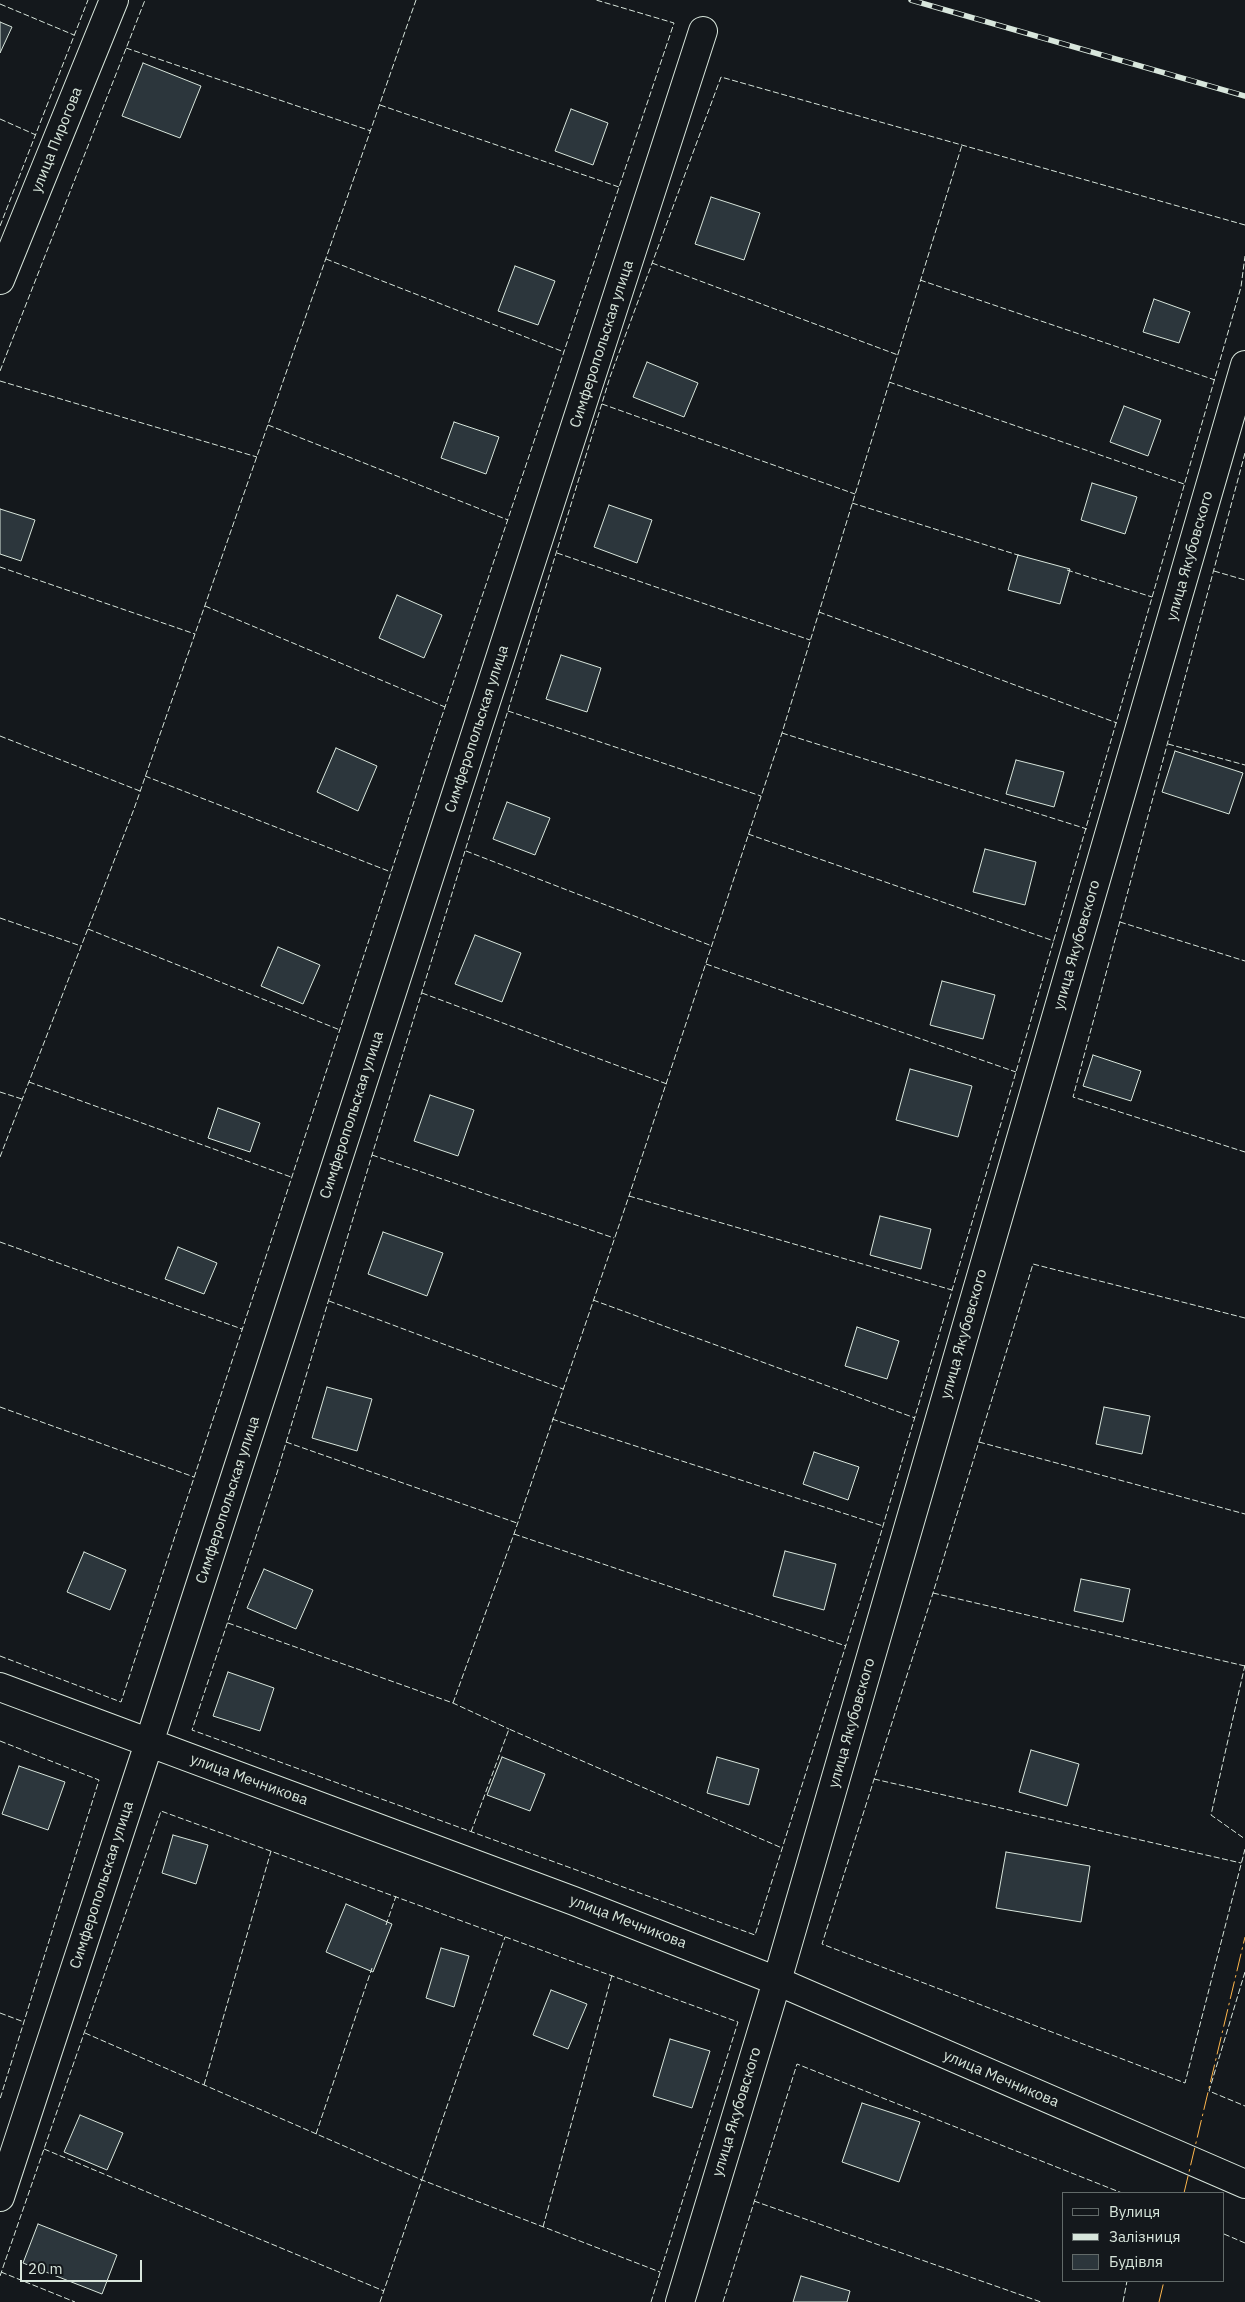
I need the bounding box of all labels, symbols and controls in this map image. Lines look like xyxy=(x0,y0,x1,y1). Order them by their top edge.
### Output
street label: улица Пирогова xyxy=(28,85,86,195)
street label: Симферопольская улица xyxy=(566,258,638,430)
street label: улица Якубовского xyxy=(1163,489,1217,623)
street label: Симферопольская улица xyxy=(441,643,513,815)
street label: улица Якубовского xyxy=(1050,878,1104,1012)
street label: Симферопольская улица xyxy=(316,1029,388,1201)
street label: улица Якубовского xyxy=(937,1267,991,1401)
street label: Симферопольская улица xyxy=(192,1414,264,1586)
street label: улица Якубовского xyxy=(825,1656,879,1790)
street label: улица Мечникова xyxy=(188,1750,310,1810)
street label: Симферопольская улица xyxy=(66,1799,138,1971)
street label: улица Мечникова xyxy=(567,1891,689,1953)
street label: улица Якубовского xyxy=(709,2045,765,2179)
street label: улица Мечникова xyxy=(940,2047,1062,2111)
legend xyxy=(1062,2192,1225,2282)
text: Вулиця xyxy=(1109,2202,1160,2221)
text: Залізниця xyxy=(1109,2227,1180,2246)
scale bar xyxy=(22,2250,145,2282)
text: Будівля xyxy=(1109,2252,1163,2271)
text: 20 m xyxy=(28,2259,63,2278)

